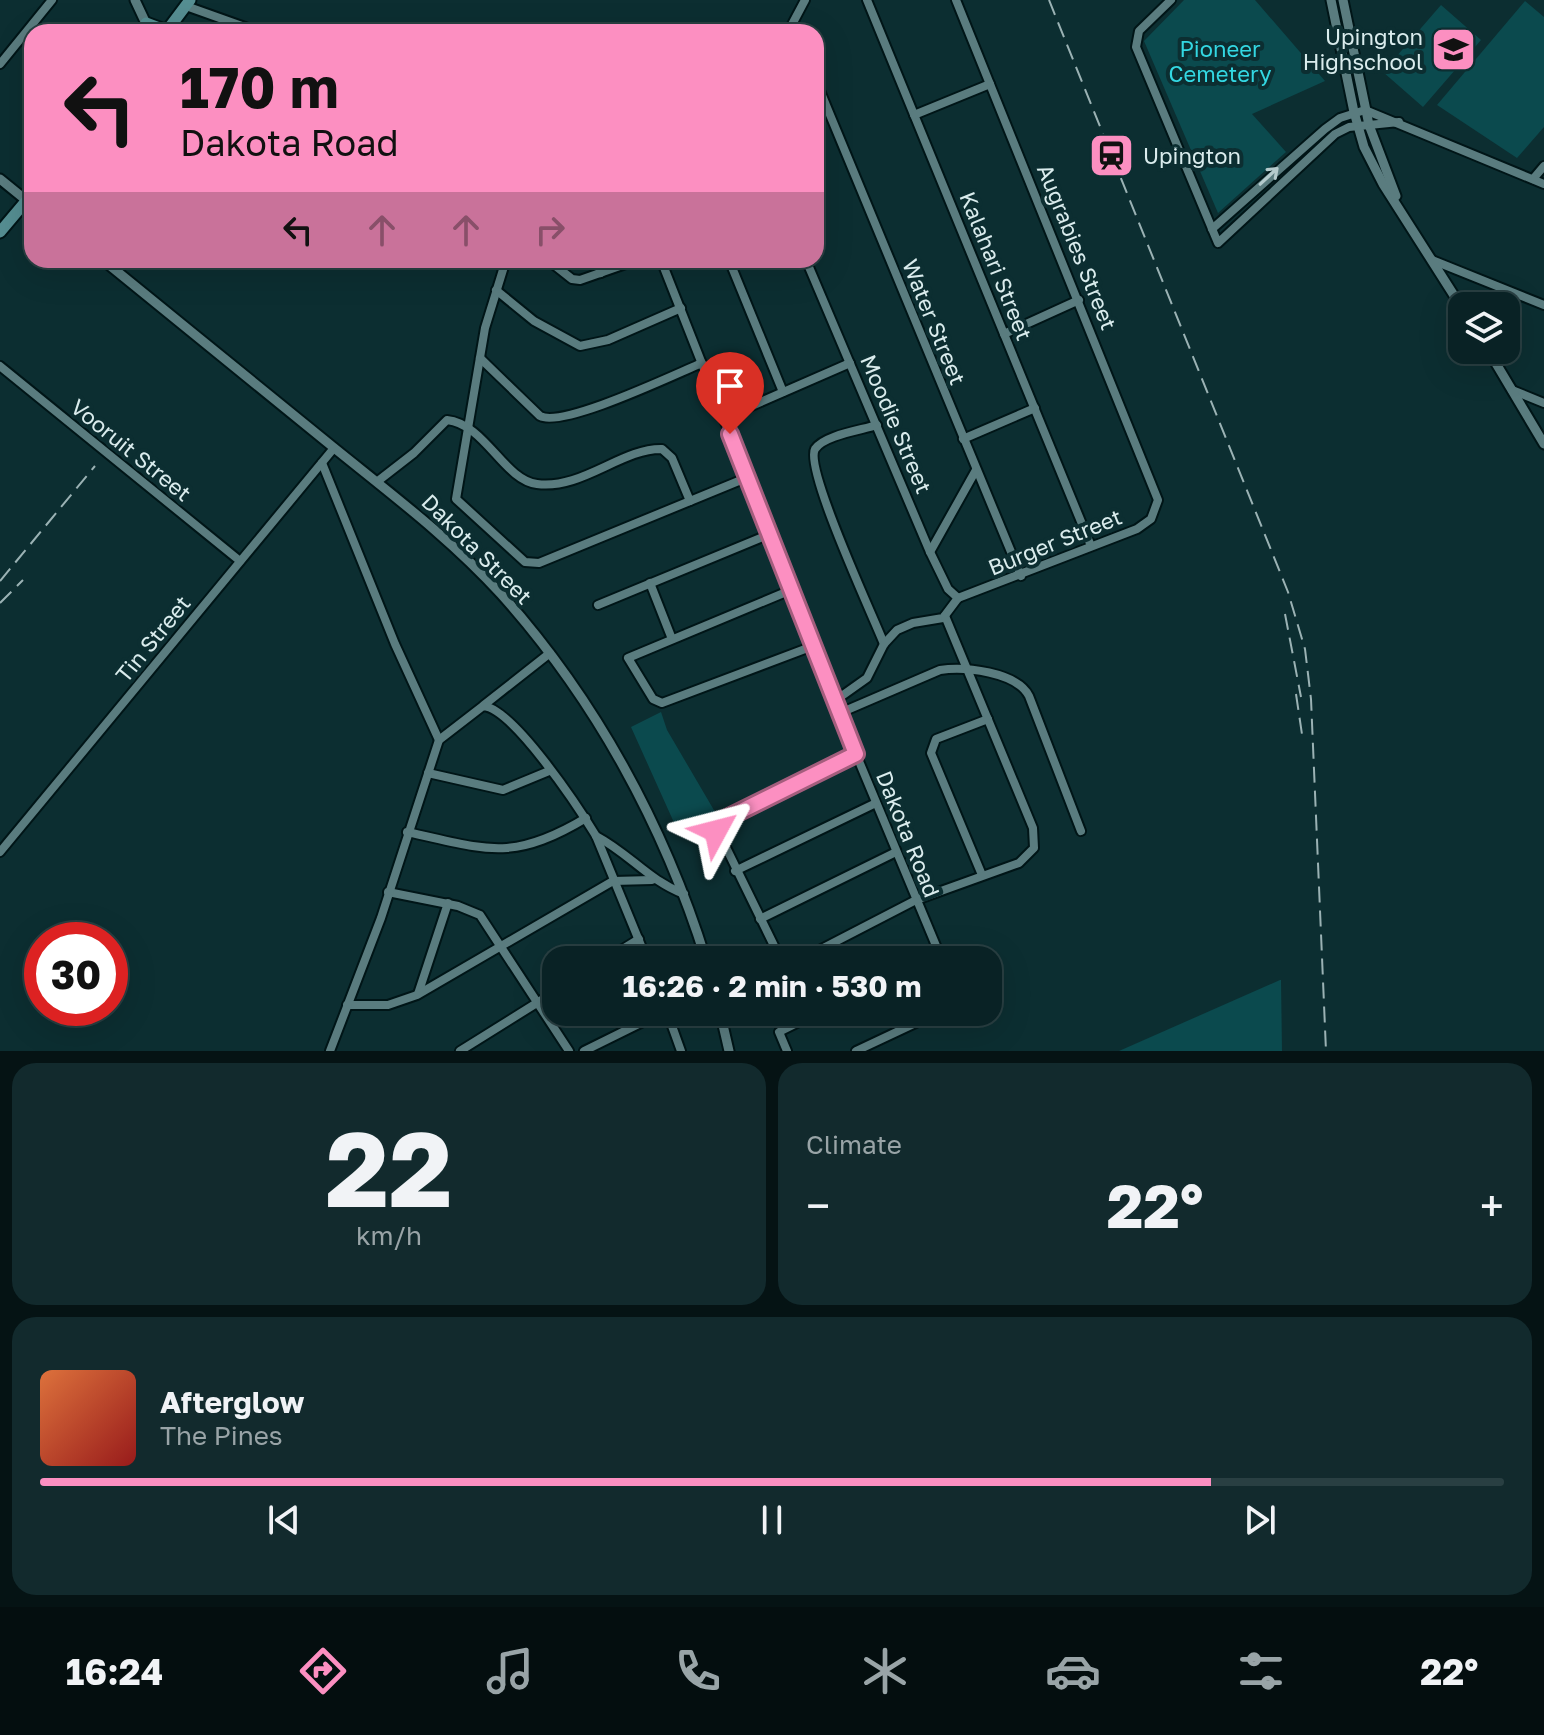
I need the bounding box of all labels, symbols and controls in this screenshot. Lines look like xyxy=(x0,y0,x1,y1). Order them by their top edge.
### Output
place label: Upington Highschool xyxy=(1303,23,1423,75)
school or university icon: Upington Highschool xyxy=(1430,26,1478,74)
park label: Pioneer Cemetery xyxy=(1168,35,1272,87)
text: 170 m xyxy=(180,53,339,120)
icon: left xyxy=(48,56,152,160)
text: Dakota Road xyxy=(180,121,399,164)
station icon: Upington xyxy=(1088,132,1136,180)
place label: Upington xyxy=(1143,142,1241,169)
street label: Augrabies Street xyxy=(1032,160,1123,334)
one-way arrow xyxy=(1259,167,1279,185)
street label: Kalahari Street xyxy=(954,188,1039,344)
icon: left xyxy=(276,208,320,252)
icon: ahead xyxy=(360,208,404,252)
icon: ahead xyxy=(444,208,488,252)
icon: right xyxy=(528,208,572,252)
street label: Water Street xyxy=(897,255,972,389)
map controls xyxy=(1448,292,1520,364)
button: layers xyxy=(1448,292,1520,364)
street label: Moodie Street xyxy=(855,350,938,497)
pin xyxy=(696,352,764,434)
icon: arrive xyxy=(708,364,752,408)
street label: Vooruit Street xyxy=(66,393,197,506)
street label: Dakota Street xyxy=(417,488,538,609)
street label: Burger Street xyxy=(984,502,1126,581)
street label: Tin Street xyxy=(109,590,196,687)
street label: Dakota Road xyxy=(871,767,946,901)
position arrow xyxy=(674,789,758,873)
speed limit sign: 30 xyxy=(24,922,128,1026)
text: 16:26 · 2 min · 530 m xyxy=(623,968,921,1004)
text: 22 xyxy=(326,1105,452,1230)
text: Climate xyxy=(806,1129,902,1160)
text: 22° xyxy=(1107,1169,1203,1241)
text: − xyxy=(806,1179,830,1232)
text: + xyxy=(1480,1179,1504,1232)
text: km/h xyxy=(356,1220,422,1251)
text: Afterglow xyxy=(160,1384,304,1420)
text: The Pines xyxy=(160,1420,283,1451)
icon: previous xyxy=(262,1498,306,1542)
icon: pause xyxy=(750,1498,794,1542)
icon: next xyxy=(1238,1498,1282,1542)
icon: directions xyxy=(295,1643,351,1699)
icon: music xyxy=(482,1643,538,1699)
icon: phone xyxy=(670,1643,726,1699)
icon: climate xyxy=(857,1643,913,1699)
icon: car xyxy=(1045,1643,1101,1699)
icon: filters xyxy=(1233,1643,1289,1699)
text: 16:24 xyxy=(66,1650,163,1693)
text: 22° xyxy=(1420,1650,1478,1693)

